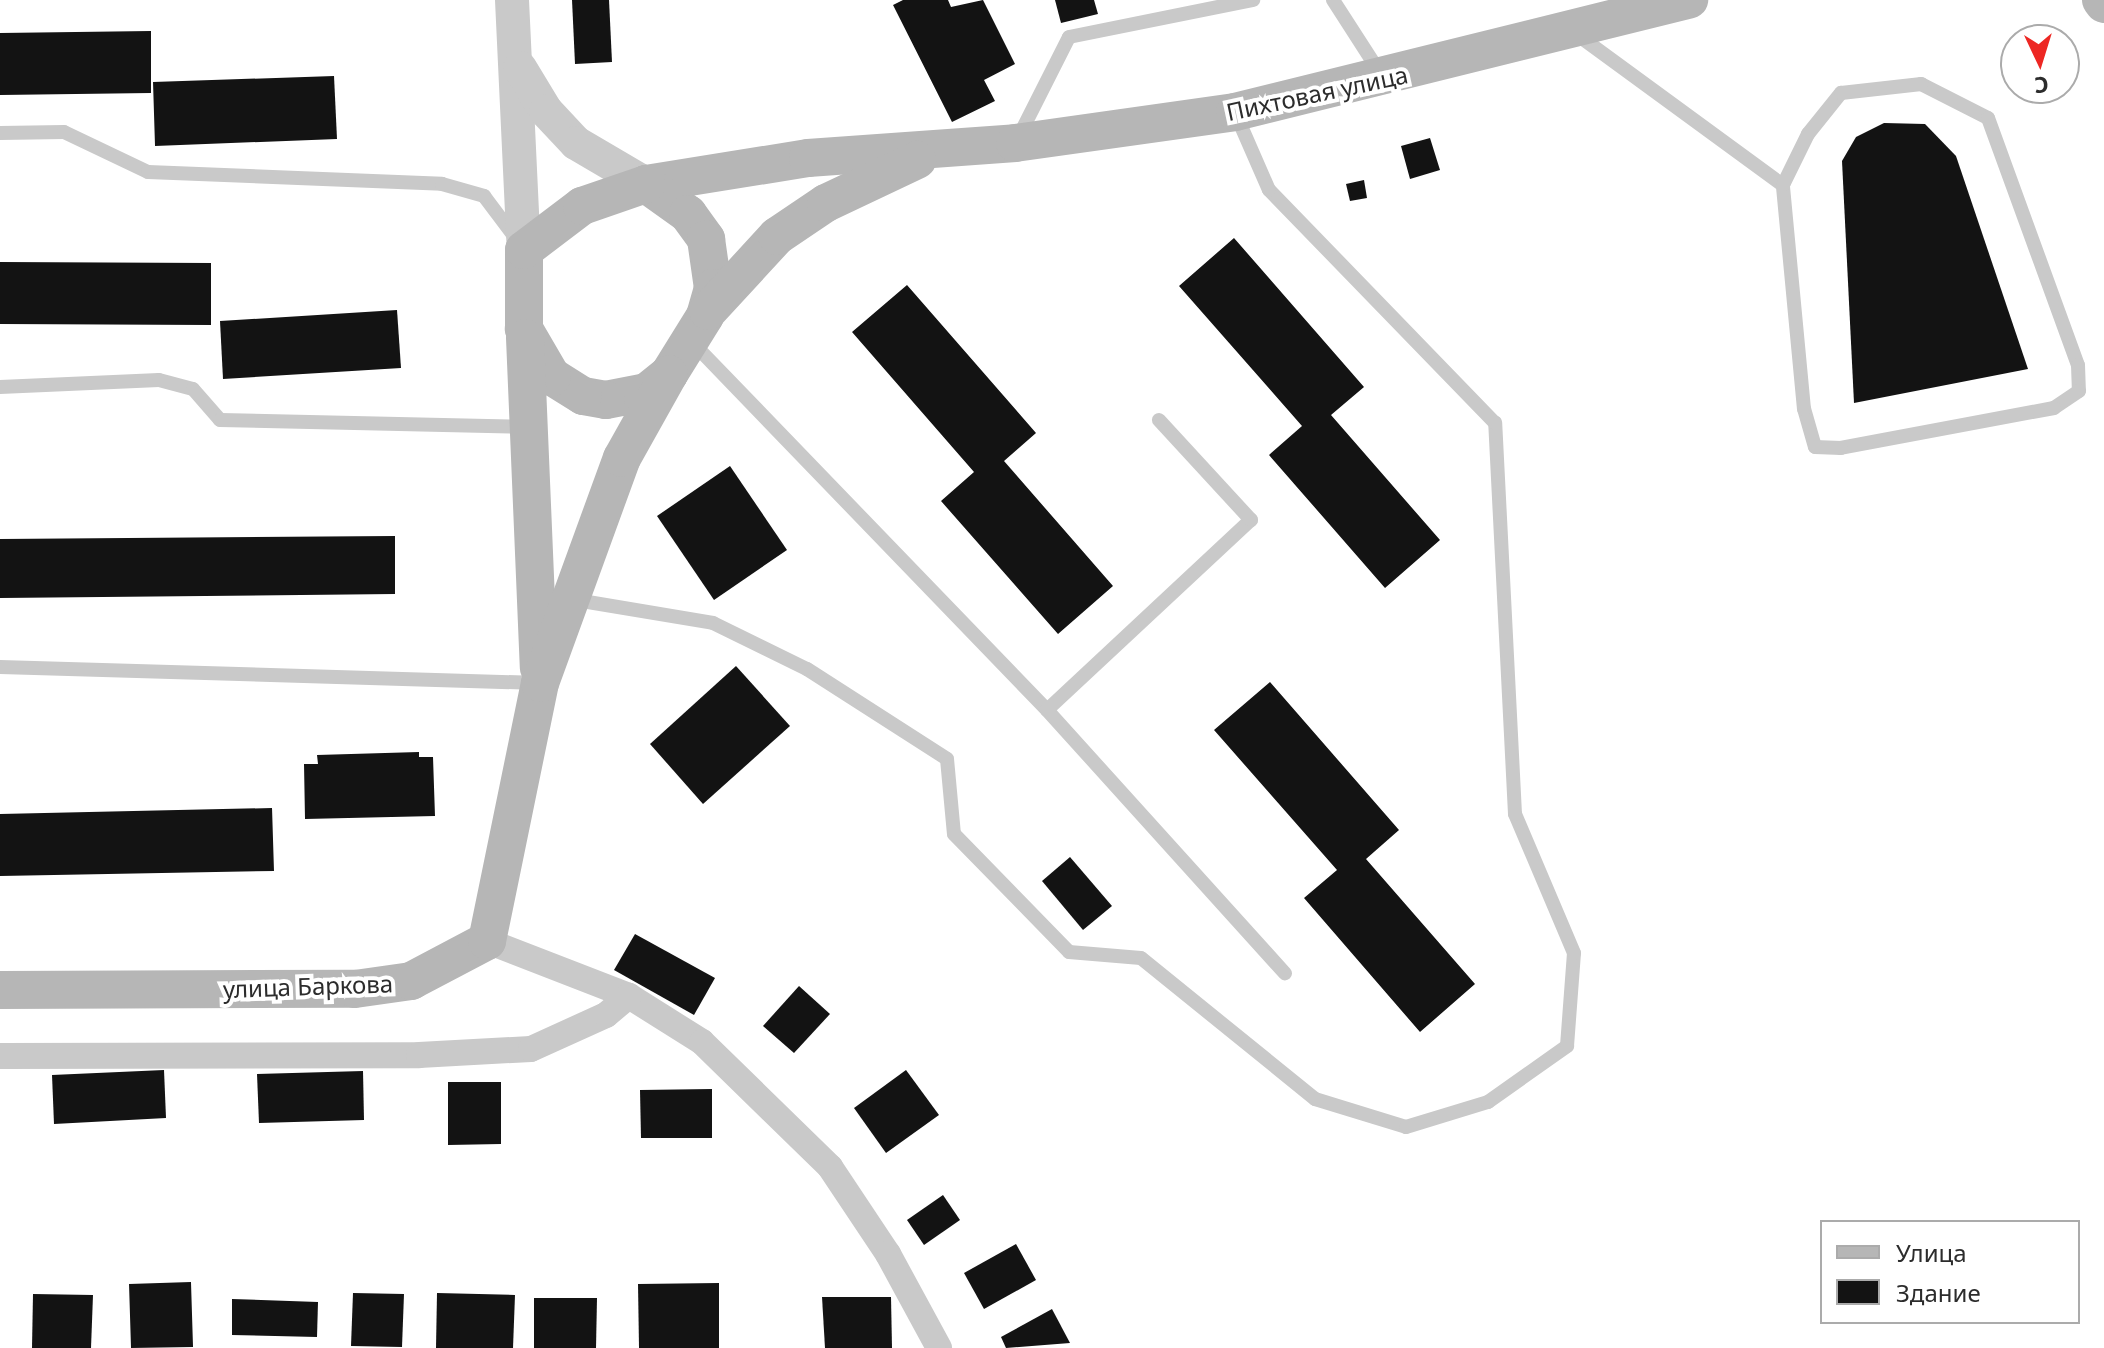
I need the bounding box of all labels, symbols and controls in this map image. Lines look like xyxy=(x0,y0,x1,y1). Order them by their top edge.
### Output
north arrow xyxy=(2000,24,2080,104)
street label: Пихтовая улица xyxy=(1224,60,1410,126)
text: С xyxy=(2033,70,2050,101)
street label: улица Баркова xyxy=(222,969,394,1003)
legend xyxy=(1820,1220,2080,1324)
text: Улица xyxy=(1896,1236,1967,1269)
text: Здание xyxy=(1896,1276,1981,1309)

